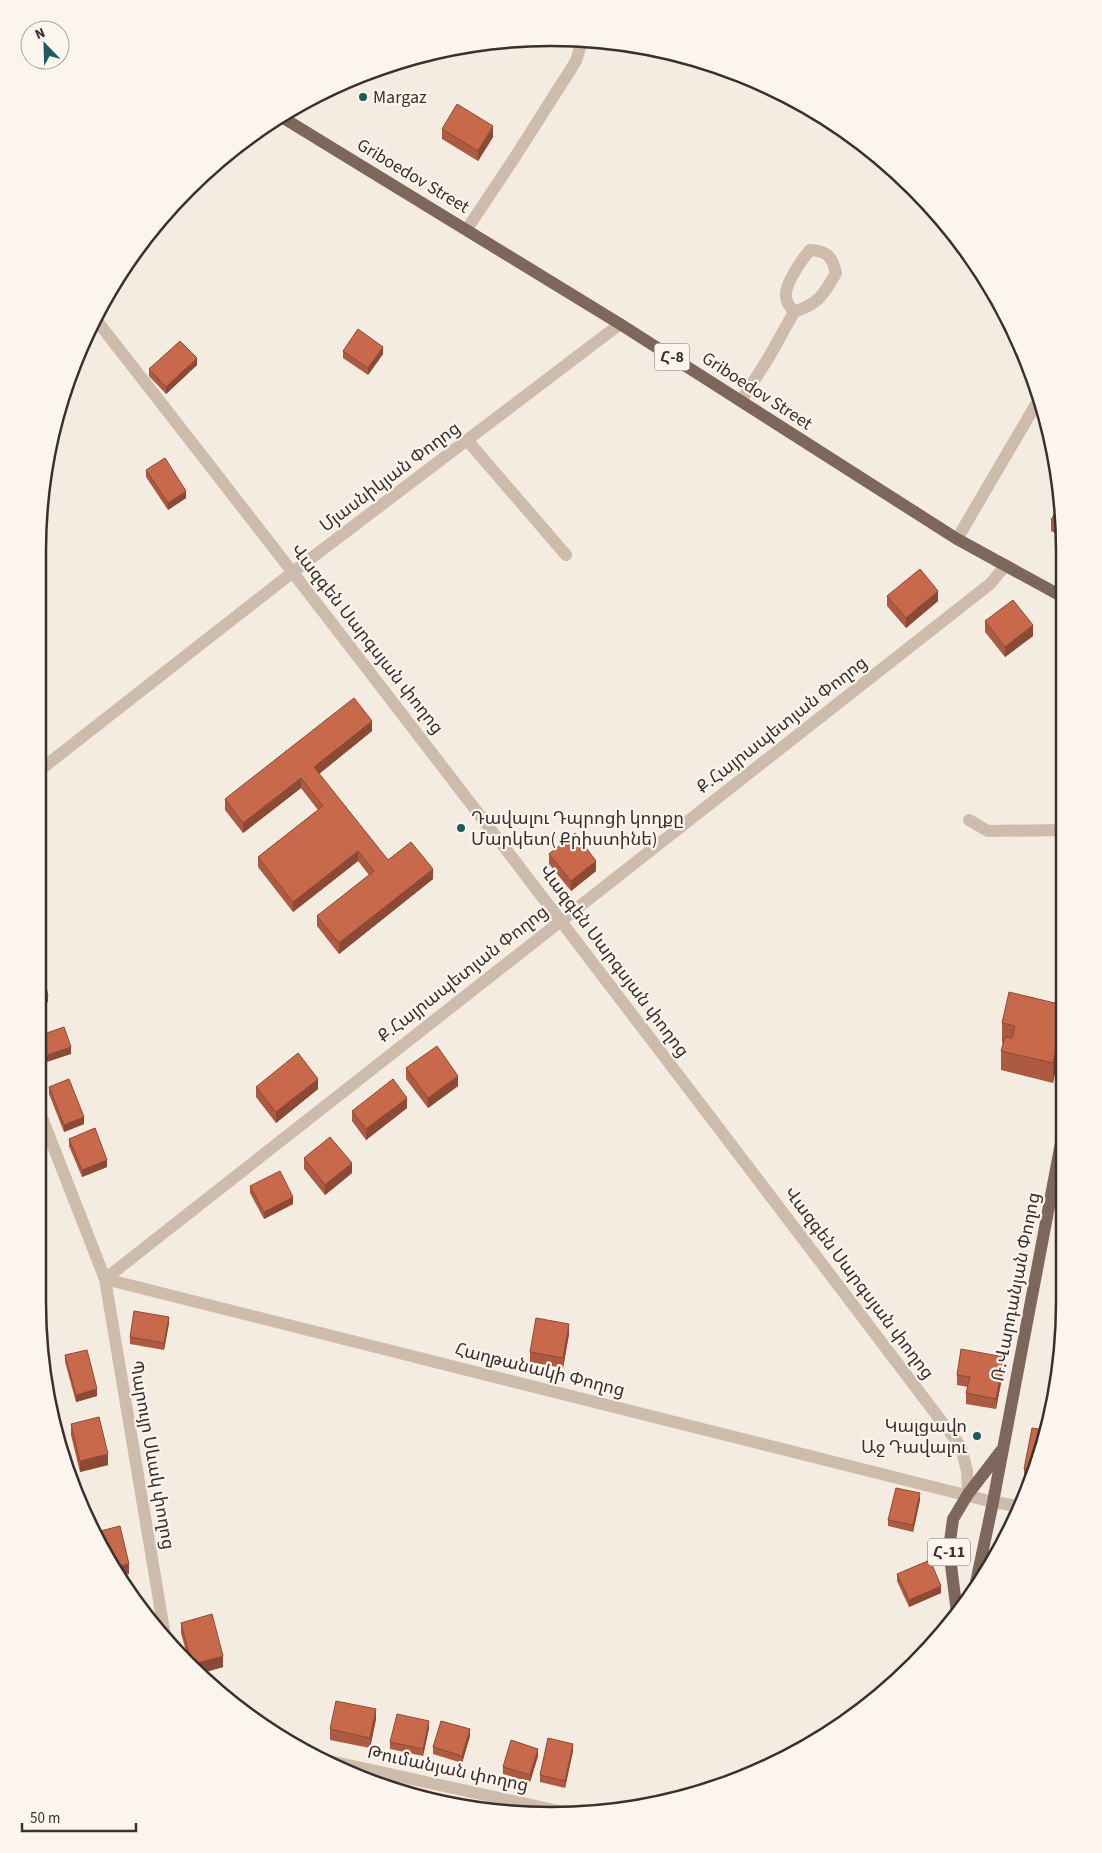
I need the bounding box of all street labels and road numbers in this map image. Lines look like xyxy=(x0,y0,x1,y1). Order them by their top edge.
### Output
street label: Griboedov Street xyxy=(352,133,474,219)
road number: Հ-8 xyxy=(654,344,690,371)
street label: Griboedov Street xyxy=(697,346,817,436)
street label: Մյասնիկյան Փողոց xyxy=(315,416,465,538)
street label: Վազգեն Սարգսյան փողոց xyxy=(285,538,449,740)
street label: Ք.Հայրապետյան Փողոց xyxy=(691,650,873,800)
street label: Վազգեն Սարգսյան փողոց xyxy=(533,859,695,1063)
street label: Ք.Հայրապետյան Փողոց xyxy=(372,899,554,1049)
street label: Վազգեն Սարգսյան փողոց xyxy=(778,1181,940,1385)
street label: Ռ.Վարդանյան Փողոց xyxy=(985,1190,1047,1384)
street label: Հաղթանակի Փողոց xyxy=(452,1337,628,1403)
street label: Պարույր Սևակ փողոց xyxy=(123,1358,181,1552)
road number: Հ-11 xyxy=(928,1538,970,1565)
street label: Թումանյան փողոց xyxy=(365,1740,531,1798)

